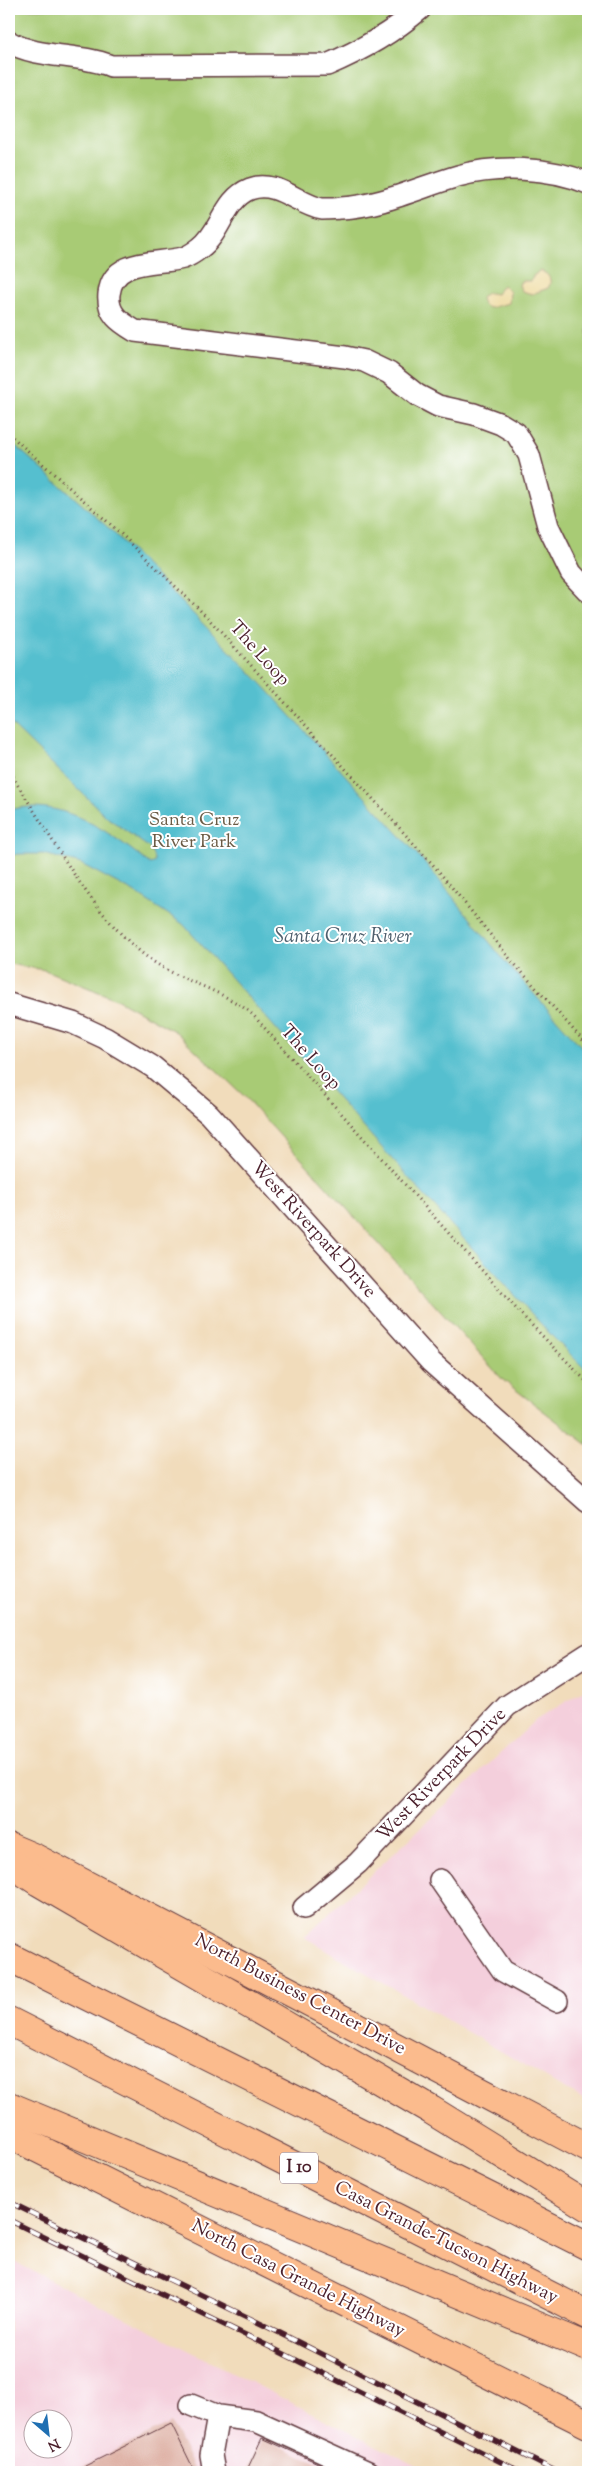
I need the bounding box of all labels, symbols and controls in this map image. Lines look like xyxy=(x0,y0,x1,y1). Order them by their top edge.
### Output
street label: The Loop xyxy=(222,615,296,693)
park label: Santa Cruz River Park xyxy=(149,807,239,856)
water label: Santa Cruz River xyxy=(274,923,412,952)
street label: The Loop xyxy=(273,1019,347,1097)
street label: West Riverpark Drive xyxy=(244,1155,382,1305)
street label: West Riverpark Drive xyxy=(371,1702,513,1848)
street label: North Business Center Drive xyxy=(190,1928,411,2062)
road number: I 10 xyxy=(280,2152,318,2184)
street label: Casa Grande-Tucson Highway xyxy=(329,2175,563,2312)
street label: North Casa Grande Highway xyxy=(186,2213,410,2345)
north arrow xyxy=(22,2408,72,2458)
text: N xyxy=(44,2432,63,2455)

